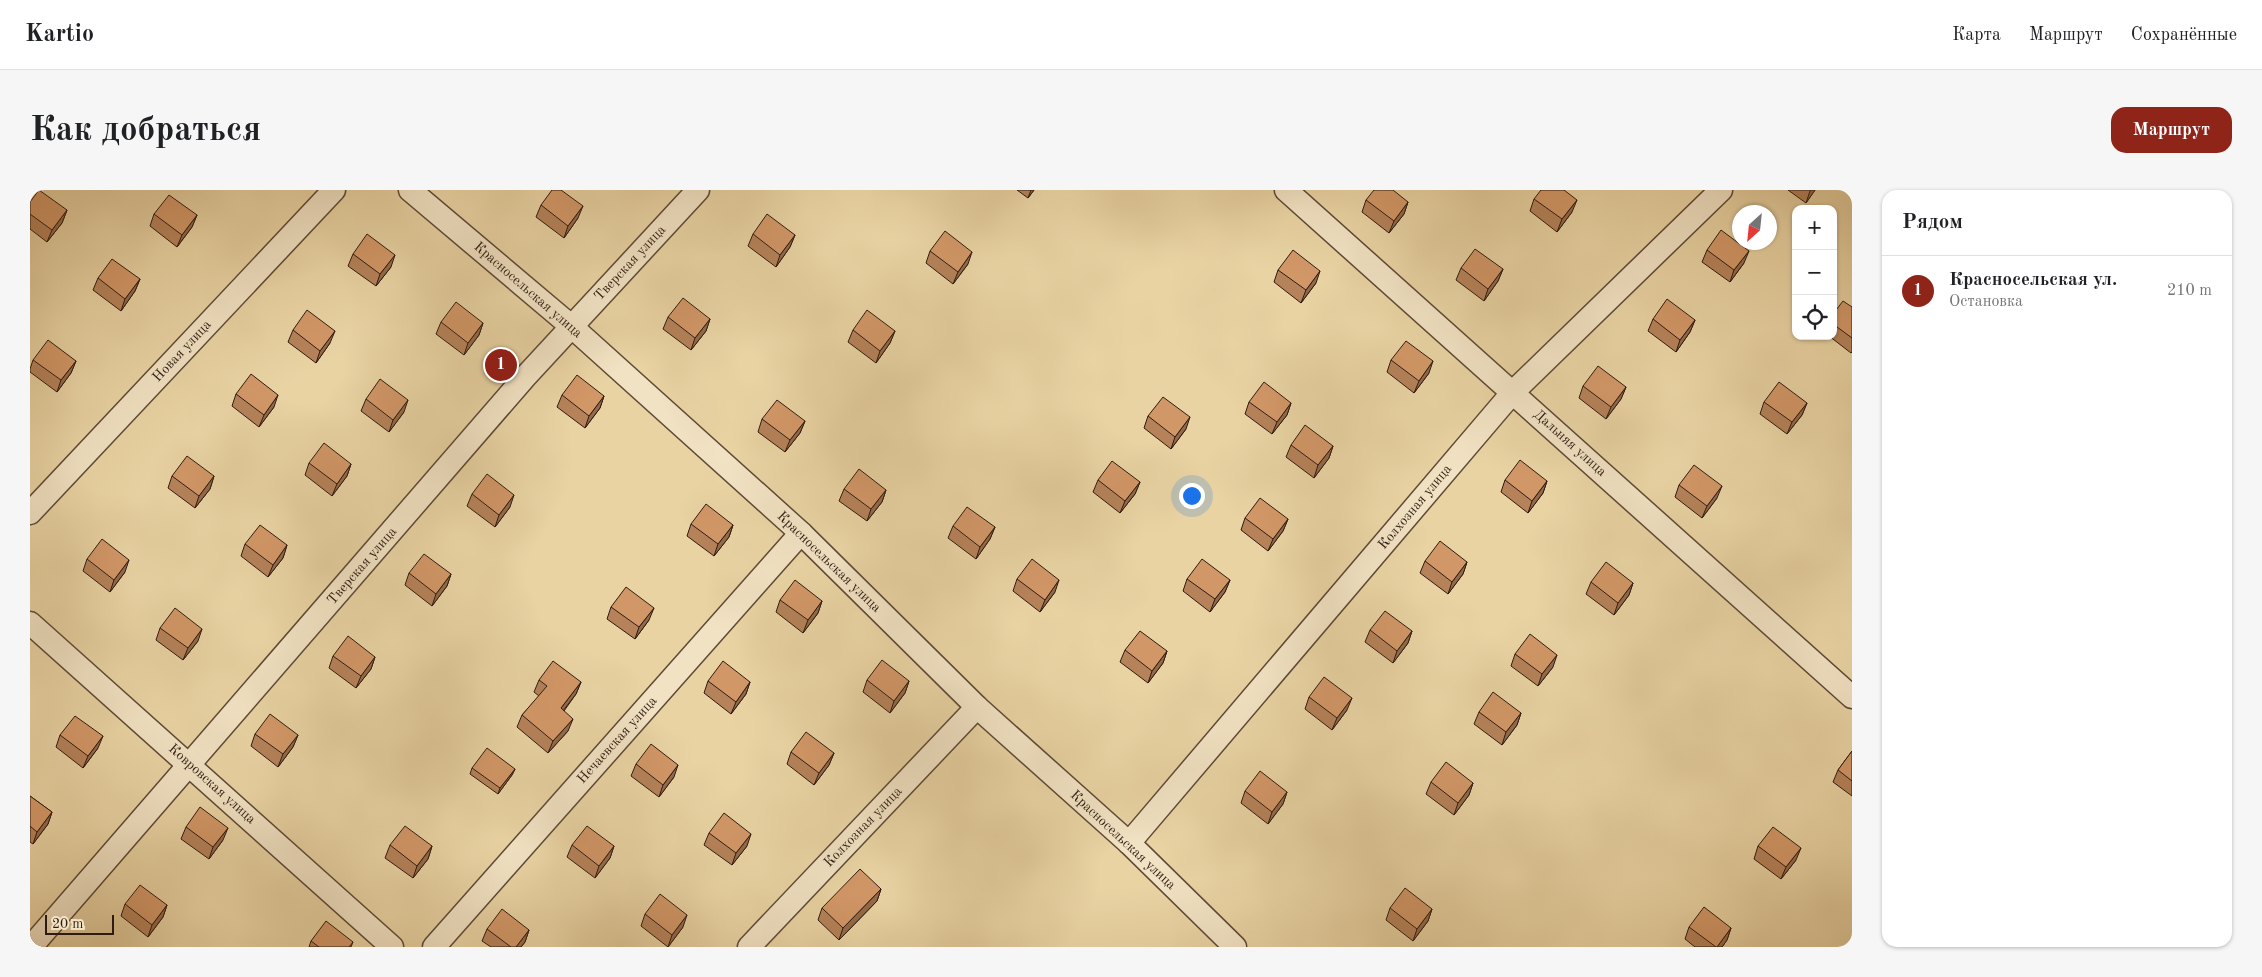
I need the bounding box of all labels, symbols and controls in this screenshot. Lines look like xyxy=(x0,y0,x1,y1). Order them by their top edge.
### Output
text: Kartio xyxy=(25,23,94,47)
text: Карта xyxy=(1952,26,2001,44)
text: Маршрут xyxy=(2029,26,2103,44)
text: Сохранённые xyxy=(2131,26,2237,44)
button: Маршрут xyxy=(2111,107,2232,153)
text: Как добраться xyxy=(30,113,261,148)
north arrow xyxy=(1732,205,1777,250)
map controls xyxy=(1792,205,1837,340)
button: + xyxy=(1792,205,1837,250)
text: Рядом xyxy=(1902,212,1963,233)
street label: Тверская улица xyxy=(592,223,668,303)
street label: Красносельская улица xyxy=(471,239,585,341)
button: − xyxy=(1792,250,1837,295)
text: Красносельская ул. xyxy=(1949,271,2117,290)
text: 1 xyxy=(1913,283,1923,299)
text: 210 m xyxy=(2167,283,2212,299)
text: Остановка xyxy=(1949,294,2023,310)
button: locate xyxy=(1792,295,1837,340)
street label: Новая улица xyxy=(150,317,214,385)
pin: 1 xyxy=(485,346,517,384)
street label: Дальняя улица xyxy=(1531,407,1609,479)
street label: Колхозная улица xyxy=(1376,462,1454,552)
your location xyxy=(1179,483,1205,509)
street label: Красносельская улица xyxy=(774,509,884,615)
street label: Тверская улица xyxy=(325,525,399,607)
street label: Нечаевская улица xyxy=(574,694,660,786)
street label: Ковровская улица xyxy=(166,741,258,827)
street label: Колхозная улица xyxy=(821,784,905,870)
street label: Красносельская улица xyxy=(1068,788,1178,892)
scale bar xyxy=(45,912,114,935)
text: 20 m xyxy=(52,917,83,931)

